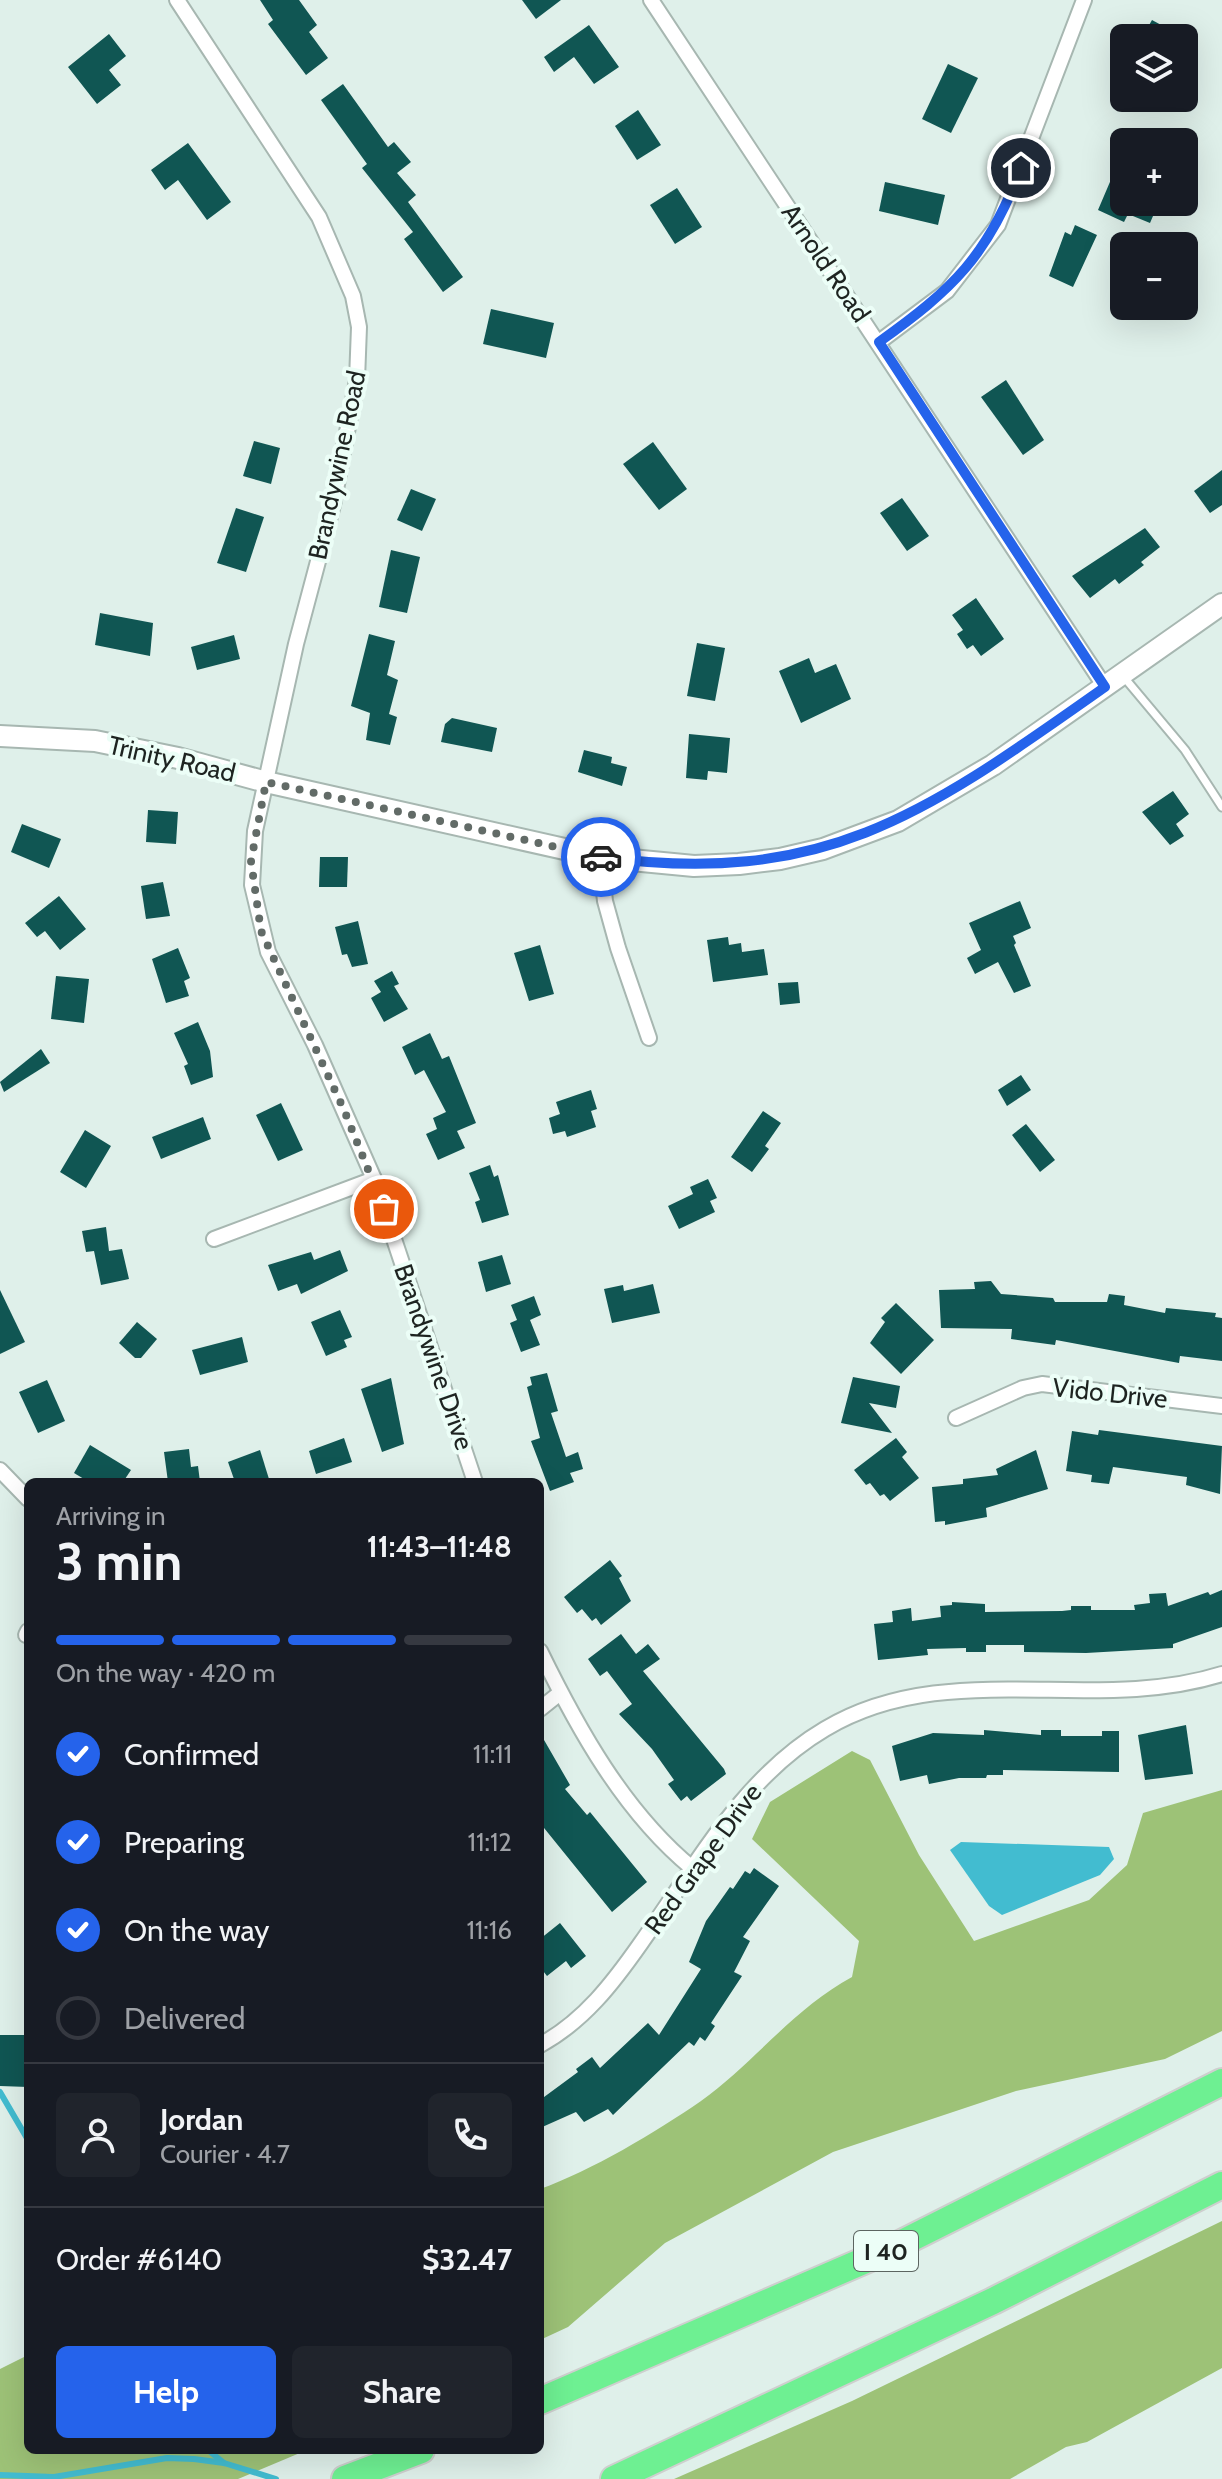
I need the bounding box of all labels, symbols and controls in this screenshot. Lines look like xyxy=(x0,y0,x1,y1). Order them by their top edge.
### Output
map controls xyxy=(1110,24,1198,320)
button: layers xyxy=(1110,24,1198,112)
button: + xyxy=(1110,128,1198,216)
pin xyxy=(987,134,1055,202)
icon: home xyxy=(999,146,1043,190)
street label: Arnold Road xyxy=(775,198,877,328)
button: − xyxy=(1110,232,1198,320)
street label: Brandywine Road xyxy=(301,368,373,562)
street label: Trinity Road xyxy=(105,729,239,789)
courier xyxy=(561,817,641,897)
icon: car xyxy=(579,835,623,879)
pin xyxy=(350,1175,418,1243)
icon: bag xyxy=(362,1187,406,1231)
street label: Brandywine Drive xyxy=(387,1260,481,1454)
street label: Vido Drive xyxy=(1051,1371,1169,1415)
text: Arriving in xyxy=(56,1500,166,1532)
text: 11:43–11:48 xyxy=(367,1528,512,1565)
text: 3 min xyxy=(56,1530,182,1593)
text: On the way · 420 m xyxy=(56,1657,275,1689)
icon: check xyxy=(56,1732,100,1776)
text: Confirmed xyxy=(124,1736,259,1773)
text: 11:11 xyxy=(473,1738,512,1770)
street label: Red Grape Drive xyxy=(638,1777,768,1941)
icon: check xyxy=(56,1820,100,1864)
text: Preparing xyxy=(124,1824,244,1861)
text: 11:12 xyxy=(468,1826,512,1858)
icon: check xyxy=(56,1908,100,1952)
text: On the way xyxy=(124,1912,269,1949)
text: 11:16 xyxy=(466,1914,512,1946)
text: Delivered xyxy=(124,2000,245,2037)
button: person xyxy=(56,2093,140,2177)
button: phone xyxy=(428,2093,512,2177)
text: Jordan xyxy=(160,2101,243,2138)
text: Courier · 4.7 xyxy=(160,2138,290,2170)
road number: I 40 xyxy=(854,2231,918,2271)
text: Order #6140 xyxy=(56,2241,222,2278)
text: $32.47 xyxy=(422,2241,512,2278)
button: Help xyxy=(56,2346,276,2438)
button: Share xyxy=(292,2346,512,2438)

